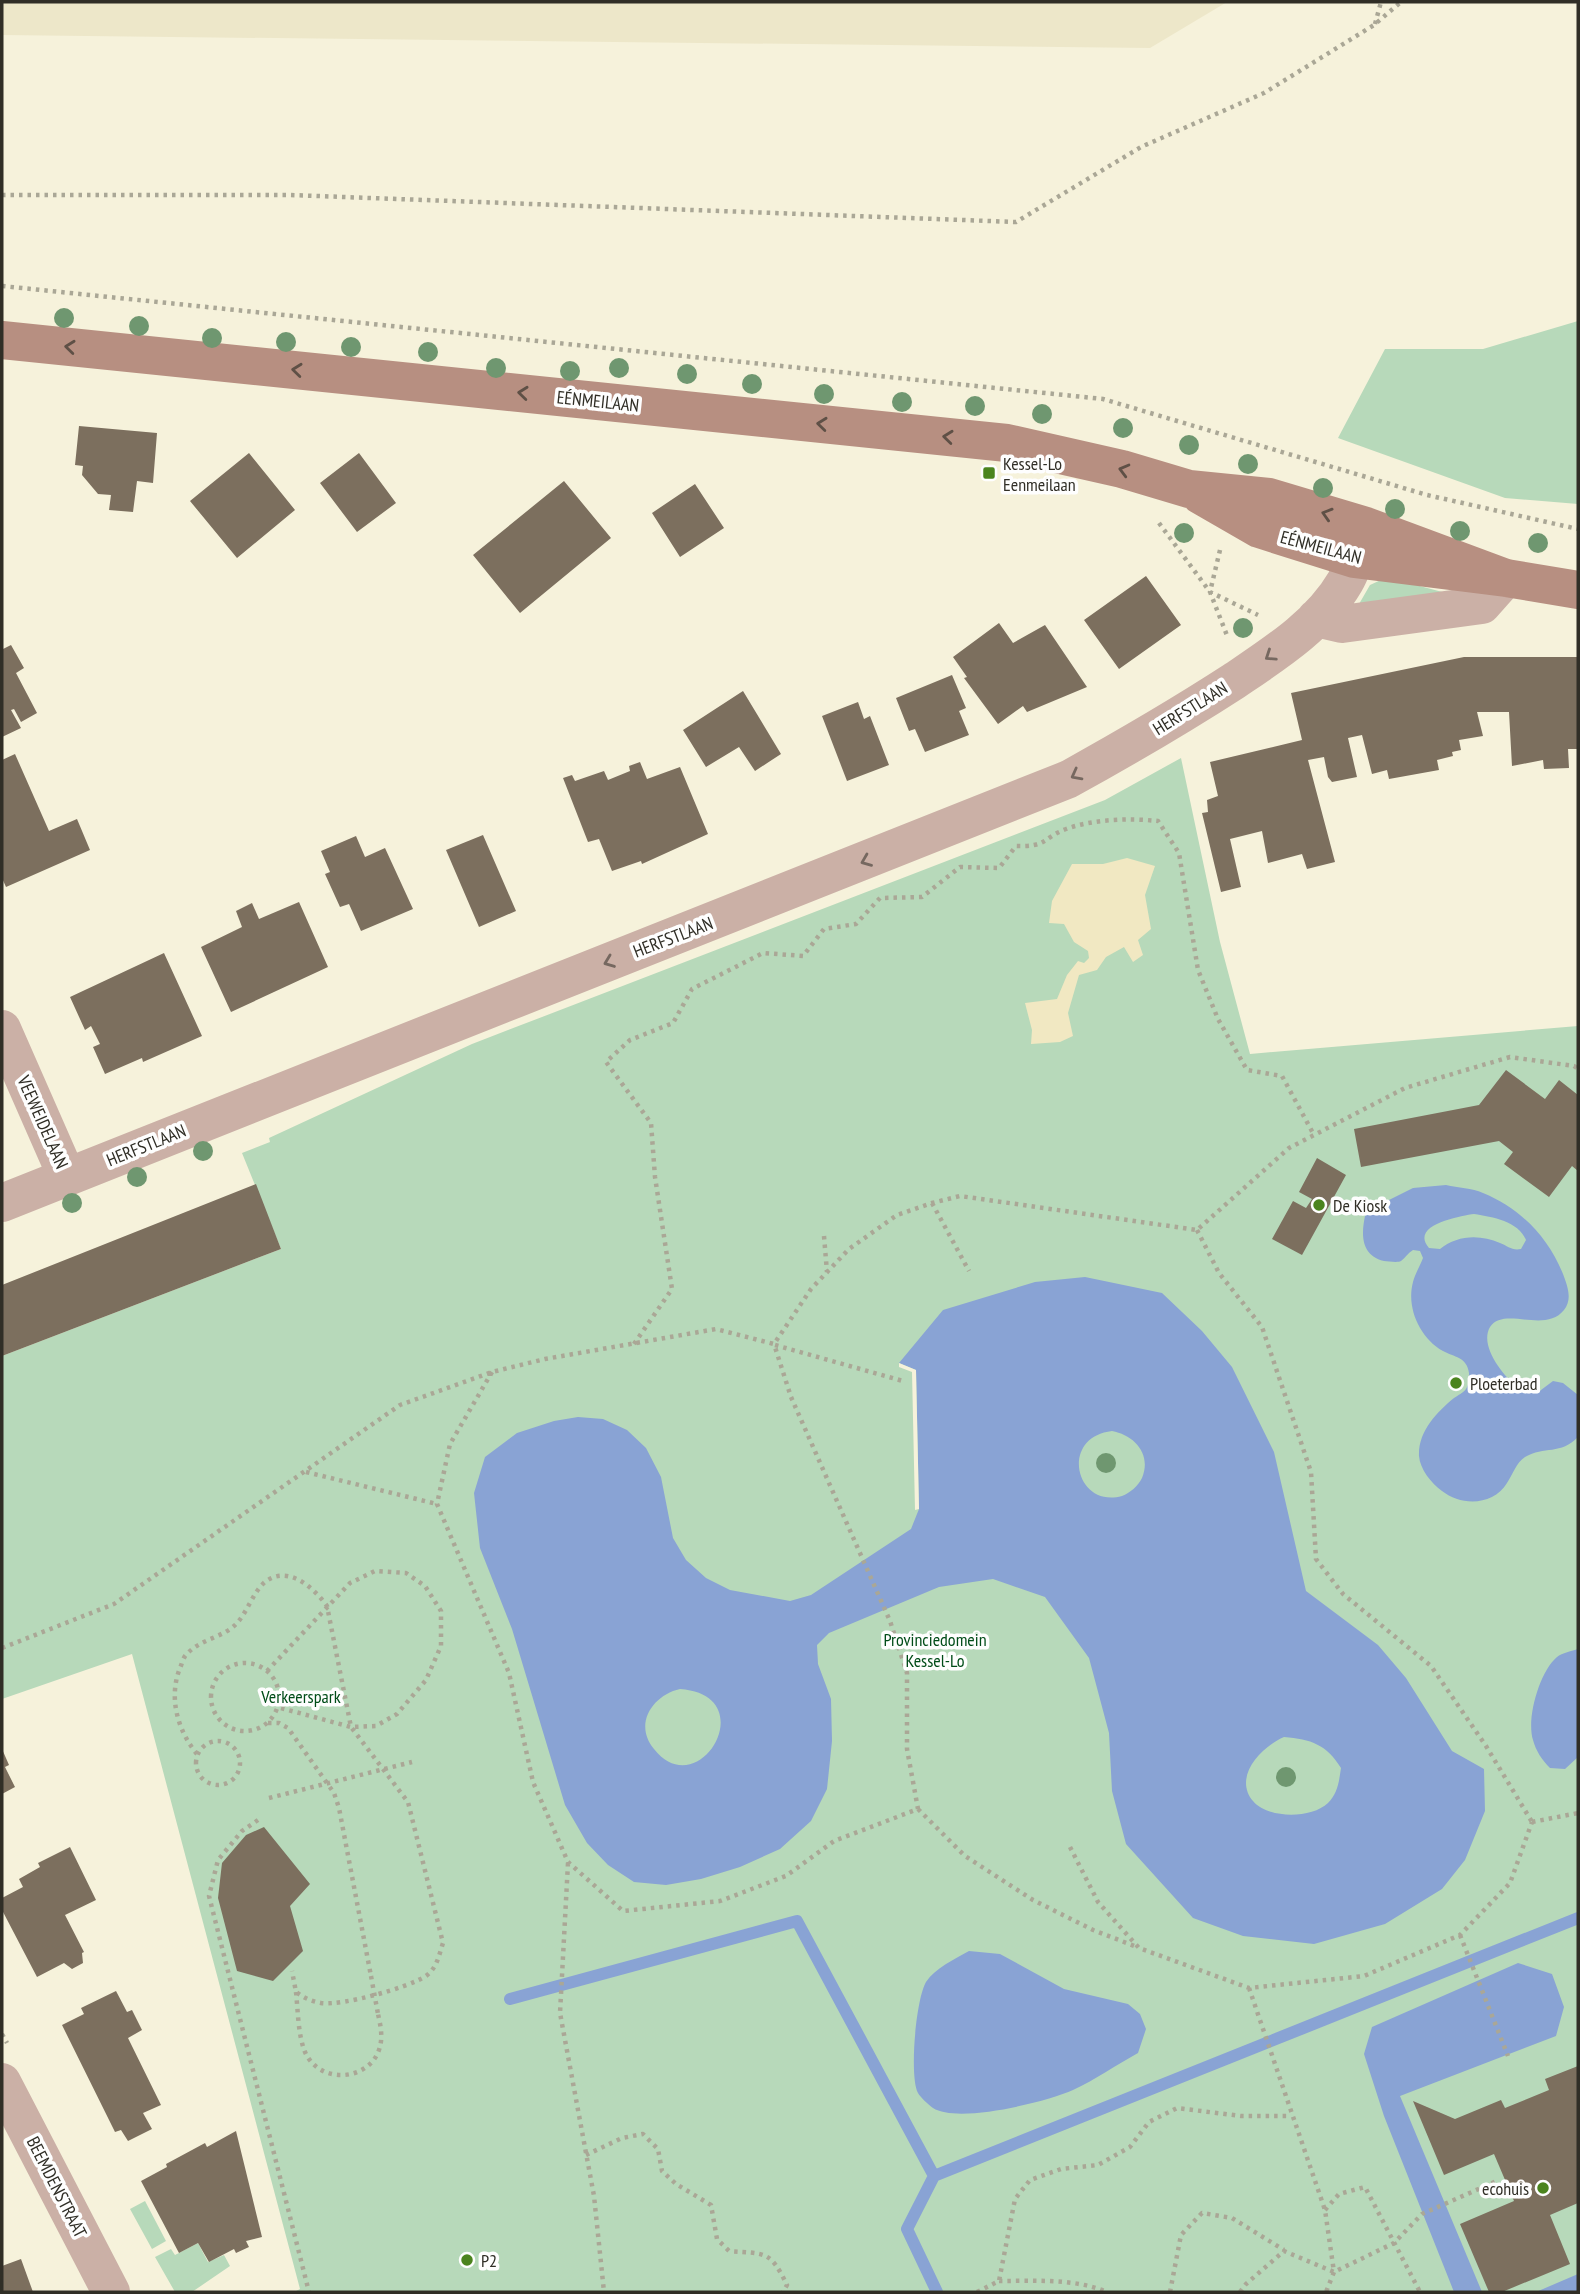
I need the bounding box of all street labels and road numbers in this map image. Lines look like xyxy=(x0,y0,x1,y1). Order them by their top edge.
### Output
street label: EÉNMEILAAN xyxy=(556,385,640,417)
street label: EÉNMEILAAN xyxy=(1278,525,1364,569)
street label: HERFSTLAAN xyxy=(1149,676,1231,740)
street label: HERFSTLAAN xyxy=(630,911,716,963)
street label: VEEWEIDELAAN xyxy=(12,1071,74,1172)
street label: HERFSTLAAN xyxy=(103,1119,189,1171)
street label: BEEMDENSTRAAT xyxy=(22,2133,92,2241)

